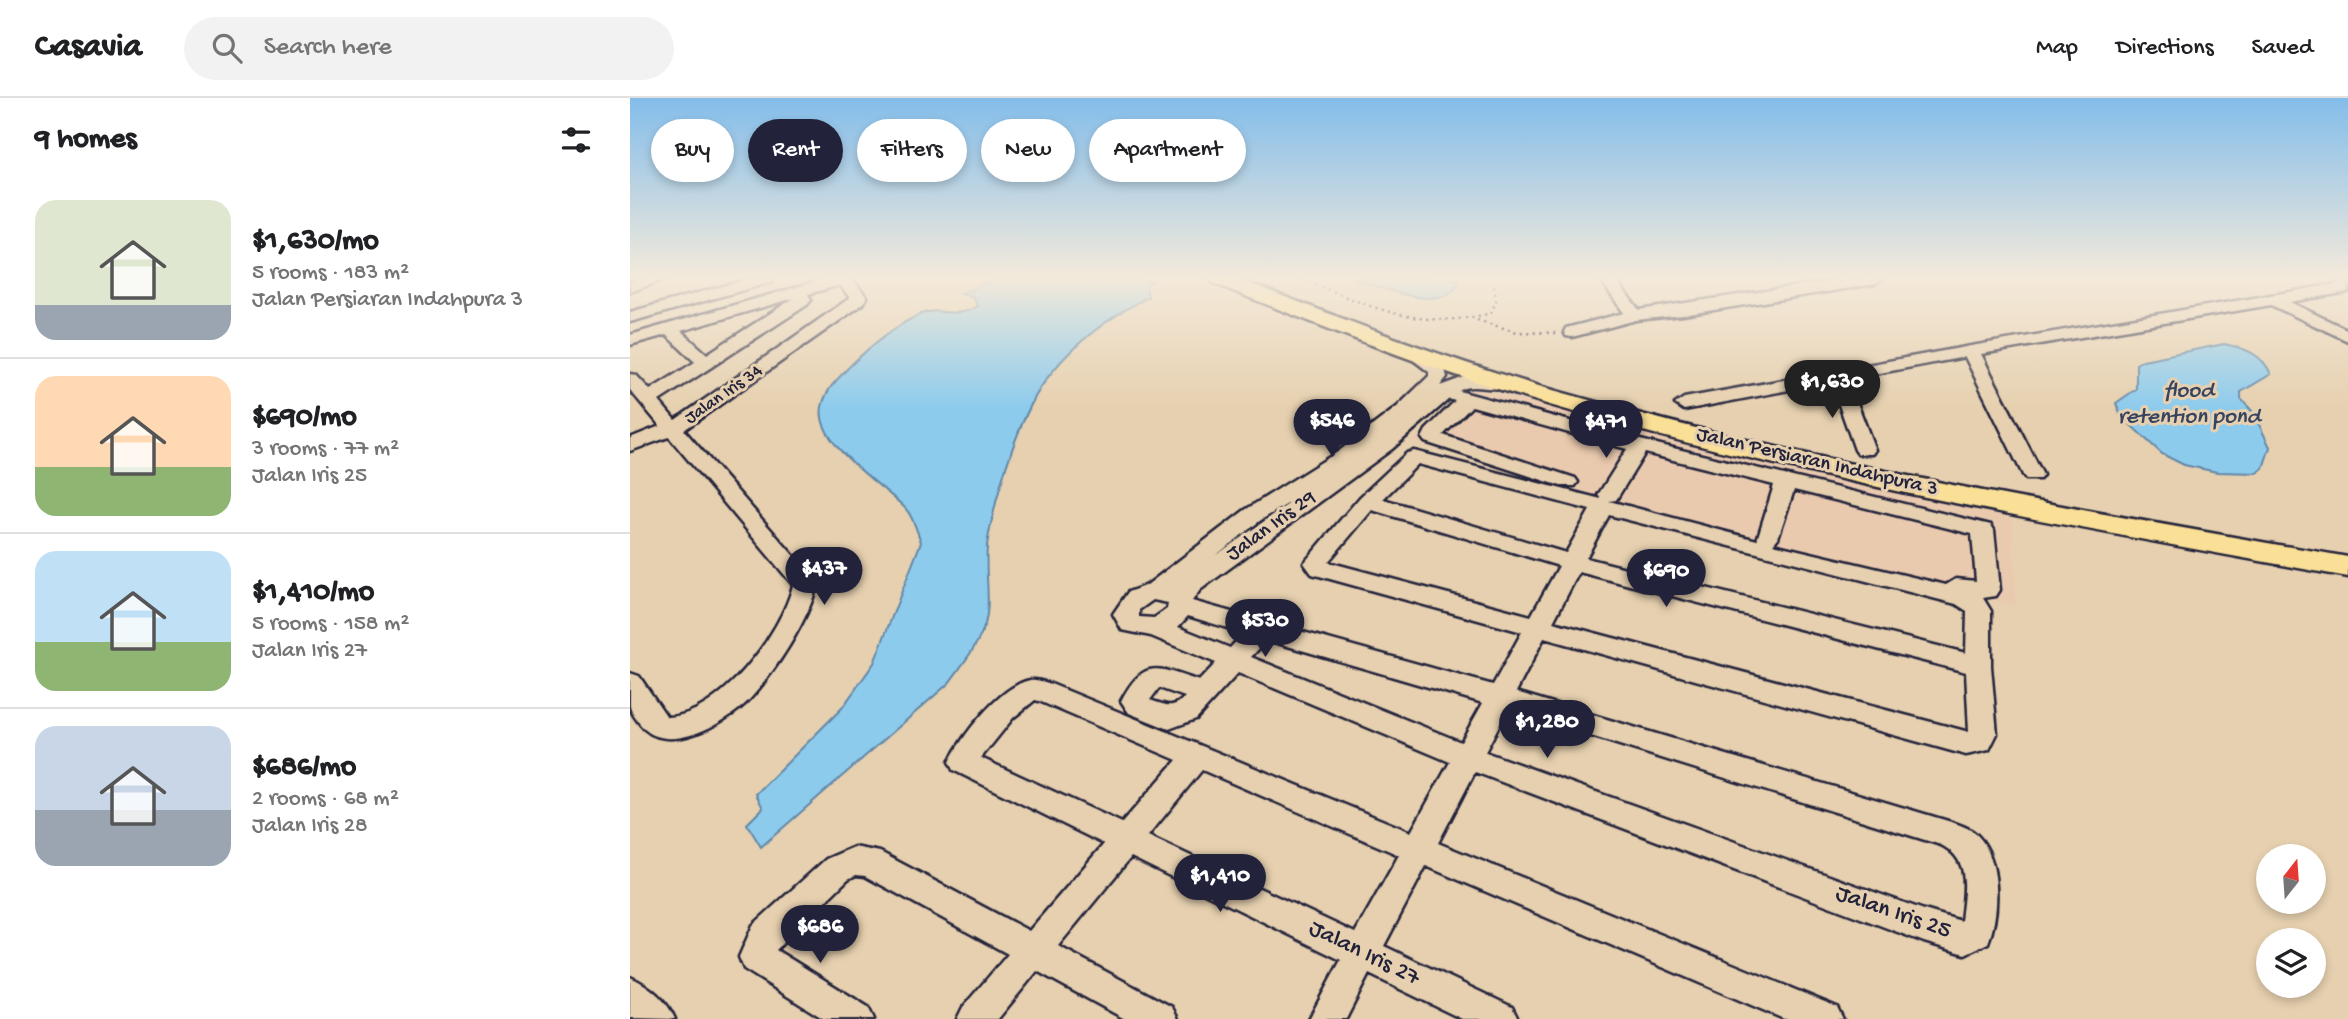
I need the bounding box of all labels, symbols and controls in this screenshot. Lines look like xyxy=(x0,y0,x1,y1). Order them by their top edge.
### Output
search box xyxy=(184,17,674,80)
text: Casavia xyxy=(35,29,142,67)
icon: search xyxy=(208,29,246,67)
text: Search here xyxy=(264,33,392,64)
text: Map xyxy=(2036,34,2078,63)
text: Directions xyxy=(2116,34,2214,63)
text: Saved xyxy=(2252,34,2313,63)
chip: Buy xyxy=(651,119,734,182)
chip: Rent xyxy=(748,119,843,182)
chip: Filters xyxy=(857,119,967,182)
chip: New xyxy=(981,119,1075,182)
chip: Apartment xyxy=(1089,119,1246,182)
icon: filters xyxy=(557,121,595,159)
text: 9 homes xyxy=(35,123,137,158)
text: $1,630/mo xyxy=(252,225,379,260)
icon: home xyxy=(91,228,175,312)
text: 5 rooms · 183 m² xyxy=(252,260,409,287)
text: Jalan Persiaran Indahpura 3 xyxy=(252,287,523,314)
street label: Jalan Iris 34 xyxy=(681,360,767,429)
pin: $1,630 xyxy=(1775,360,1889,420)
text: $1,630 xyxy=(1800,369,1864,396)
water label: flood retention pond xyxy=(2118,378,2263,431)
pin: $546 xyxy=(1291,400,1373,459)
pin: $471 xyxy=(1565,400,1647,460)
text: $690/mo xyxy=(252,401,357,436)
icon: home xyxy=(91,404,175,488)
text: $546 xyxy=(1310,408,1354,435)
text: $471 xyxy=(1585,409,1627,436)
street label: Jalan Persiaran Indahpura 3 xyxy=(1694,423,1940,503)
text: 3 rooms · 77 m² xyxy=(252,436,399,463)
text: Jalan Iris 25 xyxy=(252,463,367,490)
street label: Jalan Iris 29 xyxy=(1222,486,1322,568)
pin: $437 xyxy=(783,547,865,607)
pin: $690 xyxy=(1625,550,1707,609)
text: $437 xyxy=(801,556,847,583)
text: $690 xyxy=(1643,558,1689,585)
text: $1,410/mo xyxy=(252,576,374,611)
icon: home xyxy=(91,579,175,663)
pin: $530 xyxy=(1224,600,1306,659)
text: $530 xyxy=(1241,608,1289,635)
text: 5 rooms · 158 m² xyxy=(252,611,409,638)
text: Jalan Iris 27 xyxy=(252,638,367,665)
pin: $1,280 xyxy=(1490,700,1604,760)
text: $1,280 xyxy=(1515,709,1579,736)
text: $686/mo xyxy=(252,751,356,786)
icon: home xyxy=(91,754,175,838)
text: 2 rooms · 68 m² xyxy=(252,786,399,813)
text: Jalan Iris 28 xyxy=(252,813,368,840)
north arrow xyxy=(2256,844,2326,914)
map controls xyxy=(2256,844,2326,998)
pin: $1,410 xyxy=(1163,854,1277,914)
text: $1,410 xyxy=(1190,863,1250,890)
street label: Jalan Iris 25 xyxy=(1831,880,1955,946)
pin: $686 xyxy=(779,906,861,965)
text: $686 xyxy=(797,914,843,941)
street label: Jalan Iris 27 xyxy=(1304,915,1425,994)
button: layers xyxy=(2256,928,2326,998)

